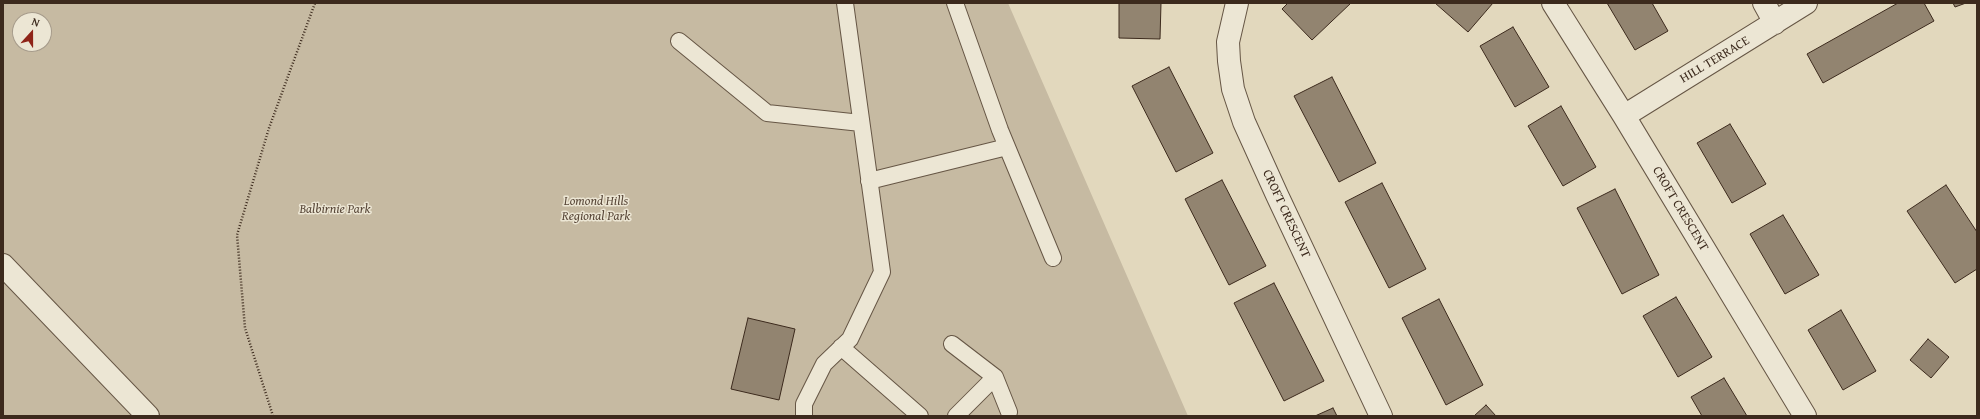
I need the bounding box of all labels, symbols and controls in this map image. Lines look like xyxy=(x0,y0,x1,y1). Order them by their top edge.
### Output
north arrow xyxy=(12,12,52,52)
text: N xyxy=(30,13,42,31)
street label: HILL TERRACE xyxy=(1677,33,1753,87)
street label: CROFT CRESCENT xyxy=(1649,164,1711,254)
street label: CROFT CRESCENT xyxy=(1259,167,1313,261)
park label: Lomond Hills Regional Park xyxy=(562,194,630,225)
park label: Balbirnie Park xyxy=(300,202,370,218)

